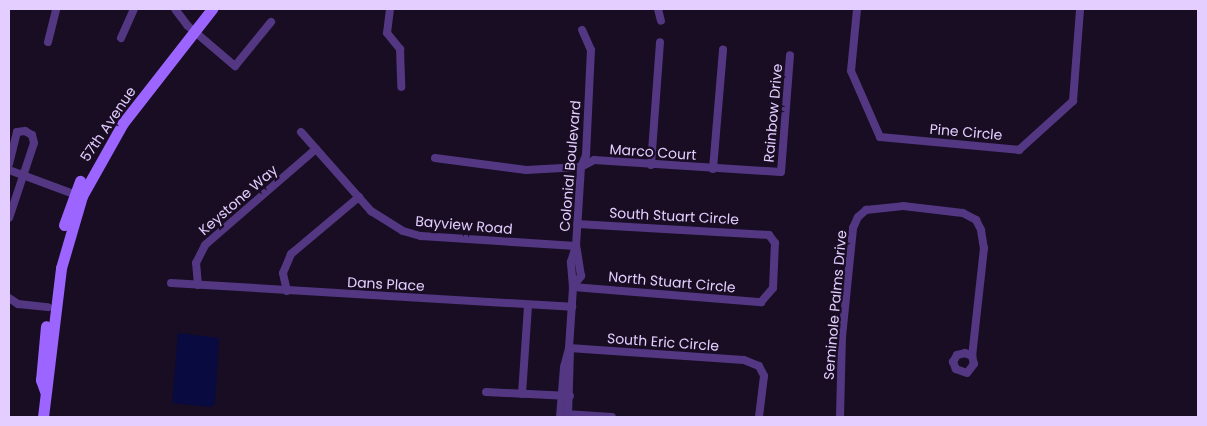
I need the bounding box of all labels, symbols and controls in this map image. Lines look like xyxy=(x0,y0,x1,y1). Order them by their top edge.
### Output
street label: Rainbow Drive xyxy=(760,63,786,163)
street label: 57th Avenue xyxy=(77,83,139,165)
street label: Colonial Boulevard xyxy=(556,100,584,232)
street label: Pine Circle xyxy=(929,120,1003,144)
street label: Marco Court xyxy=(609,141,697,163)
street label: Keystone Way xyxy=(195,161,281,239)
street label: South Stuart Circle xyxy=(609,204,739,228)
street label: Bayview Road xyxy=(415,212,513,238)
street label: Seminole Palms Drive xyxy=(820,229,850,381)
street label: North Stuart Circle xyxy=(608,268,736,296)
street label: Dans Place xyxy=(347,274,425,294)
street label: South Eric Circle xyxy=(606,330,720,354)

